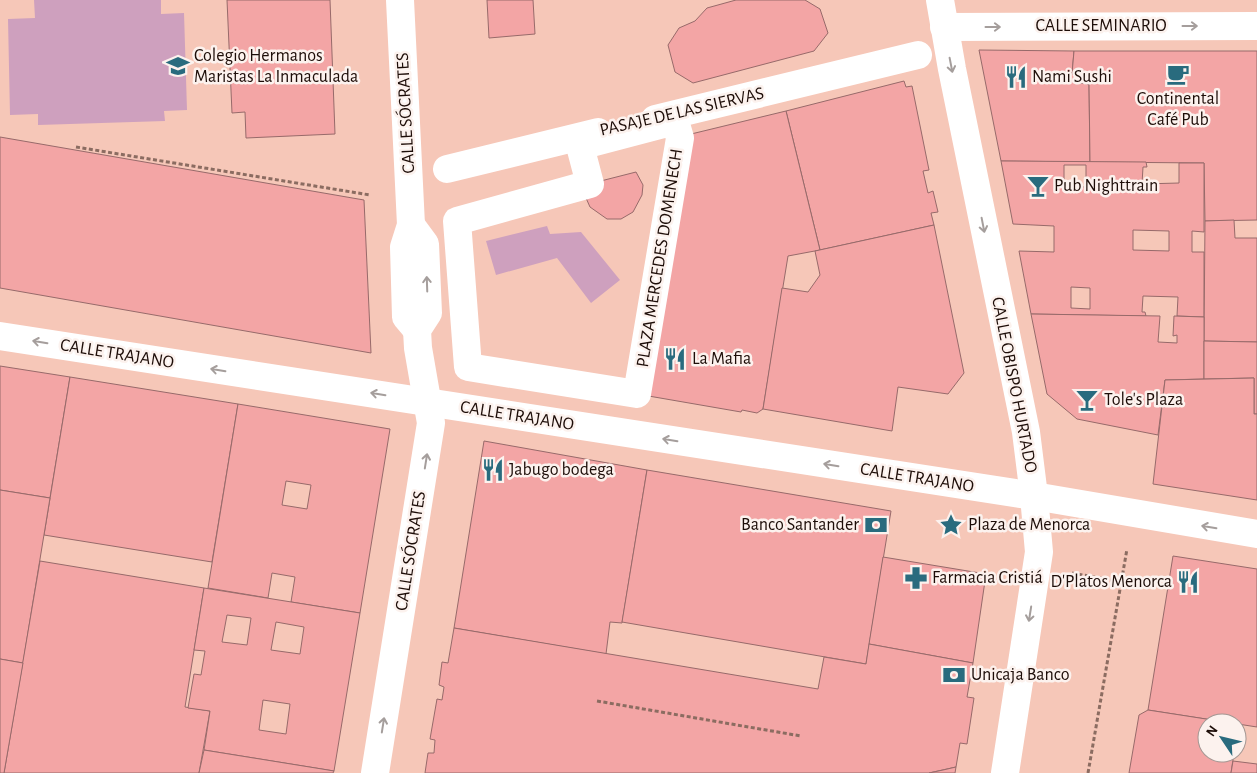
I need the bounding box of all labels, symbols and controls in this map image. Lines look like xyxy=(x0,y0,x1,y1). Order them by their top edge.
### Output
street label: CALLE SEMINARIO xyxy=(1035,17,1167,35)
one-way arrow xyxy=(1182,21,1198,31)
one-way arrow xyxy=(984,22,1001,32)
place label: Colegio Hermanos Maristas La Inmaculada xyxy=(194,47,358,86)
street label: CALLE SÓCRATES xyxy=(391,52,418,174)
school or university icon: Colegio Hermanos Maristas La Inmaculada xyxy=(165,53,191,79)
one-way arrow xyxy=(947,57,957,73)
cafe icon: Continental Café Pub xyxy=(1165,61,1191,87)
restaurant icon: Nami Sushi xyxy=(1003,64,1029,90)
place label: Nami Sushi xyxy=(1032,68,1112,86)
street label: PASAJE DE LAS SIERVAS xyxy=(598,84,766,140)
place label: Continental Café Pub xyxy=(1137,90,1219,129)
street label: PLAZA MERCEDES DOMENECH xyxy=(634,147,686,369)
bar icon: Pub Nighttrain xyxy=(1025,173,1051,199)
place label: Pub Nighttrain xyxy=(1054,177,1158,195)
one-way arrow xyxy=(979,216,989,232)
one-way arrow xyxy=(422,276,431,292)
street label: CALLE OBISPO HURTADO xyxy=(988,296,1040,474)
street label: CALLE TRAJANO xyxy=(59,336,175,372)
one-way arrow xyxy=(32,337,48,347)
restaurant icon: La Mafia xyxy=(662,346,688,372)
place label: La Mafia xyxy=(692,350,751,368)
one-way arrow xyxy=(210,364,226,374)
bar icon: Tole's Plaza xyxy=(1074,387,1100,413)
one-way arrow xyxy=(371,389,387,399)
place label: Tole's Plaza xyxy=(1104,391,1183,409)
street label: CALLE TRAJANO xyxy=(459,398,575,434)
one-way arrow xyxy=(662,434,678,444)
one-way arrow xyxy=(421,453,431,469)
restaurant icon: Jabugo bodega xyxy=(480,457,506,483)
one-way arrow xyxy=(823,459,839,469)
street label: CALLE TRAJANO xyxy=(859,460,975,496)
place label: Jabugo bodega xyxy=(509,461,614,479)
street label: CALLE SÓCRATES xyxy=(390,489,429,612)
bank icon: Banco Santander xyxy=(863,512,889,538)
place icon: Plaza de Menorca xyxy=(938,512,964,538)
place label: Banco Santander xyxy=(741,516,859,534)
place label: Plaza de Menorca xyxy=(968,516,1090,534)
one-way arrow xyxy=(1201,521,1217,531)
pharmacy icon: Farmacia Cristiá xyxy=(903,565,929,591)
place label: Farmacia Cristiá xyxy=(932,569,1043,587)
restaurant icon: D'Platos Menorca xyxy=(1175,569,1201,595)
place label: D'Platos Menorca xyxy=(1051,573,1172,591)
one-way arrow xyxy=(1024,606,1034,622)
bank icon: Unicaja Banco xyxy=(941,662,967,688)
place label: Unicaja Banco xyxy=(971,666,1070,684)
north arrow xyxy=(1197,713,1247,763)
one-way arrow xyxy=(378,717,388,733)
text: N xyxy=(1204,723,1221,739)

